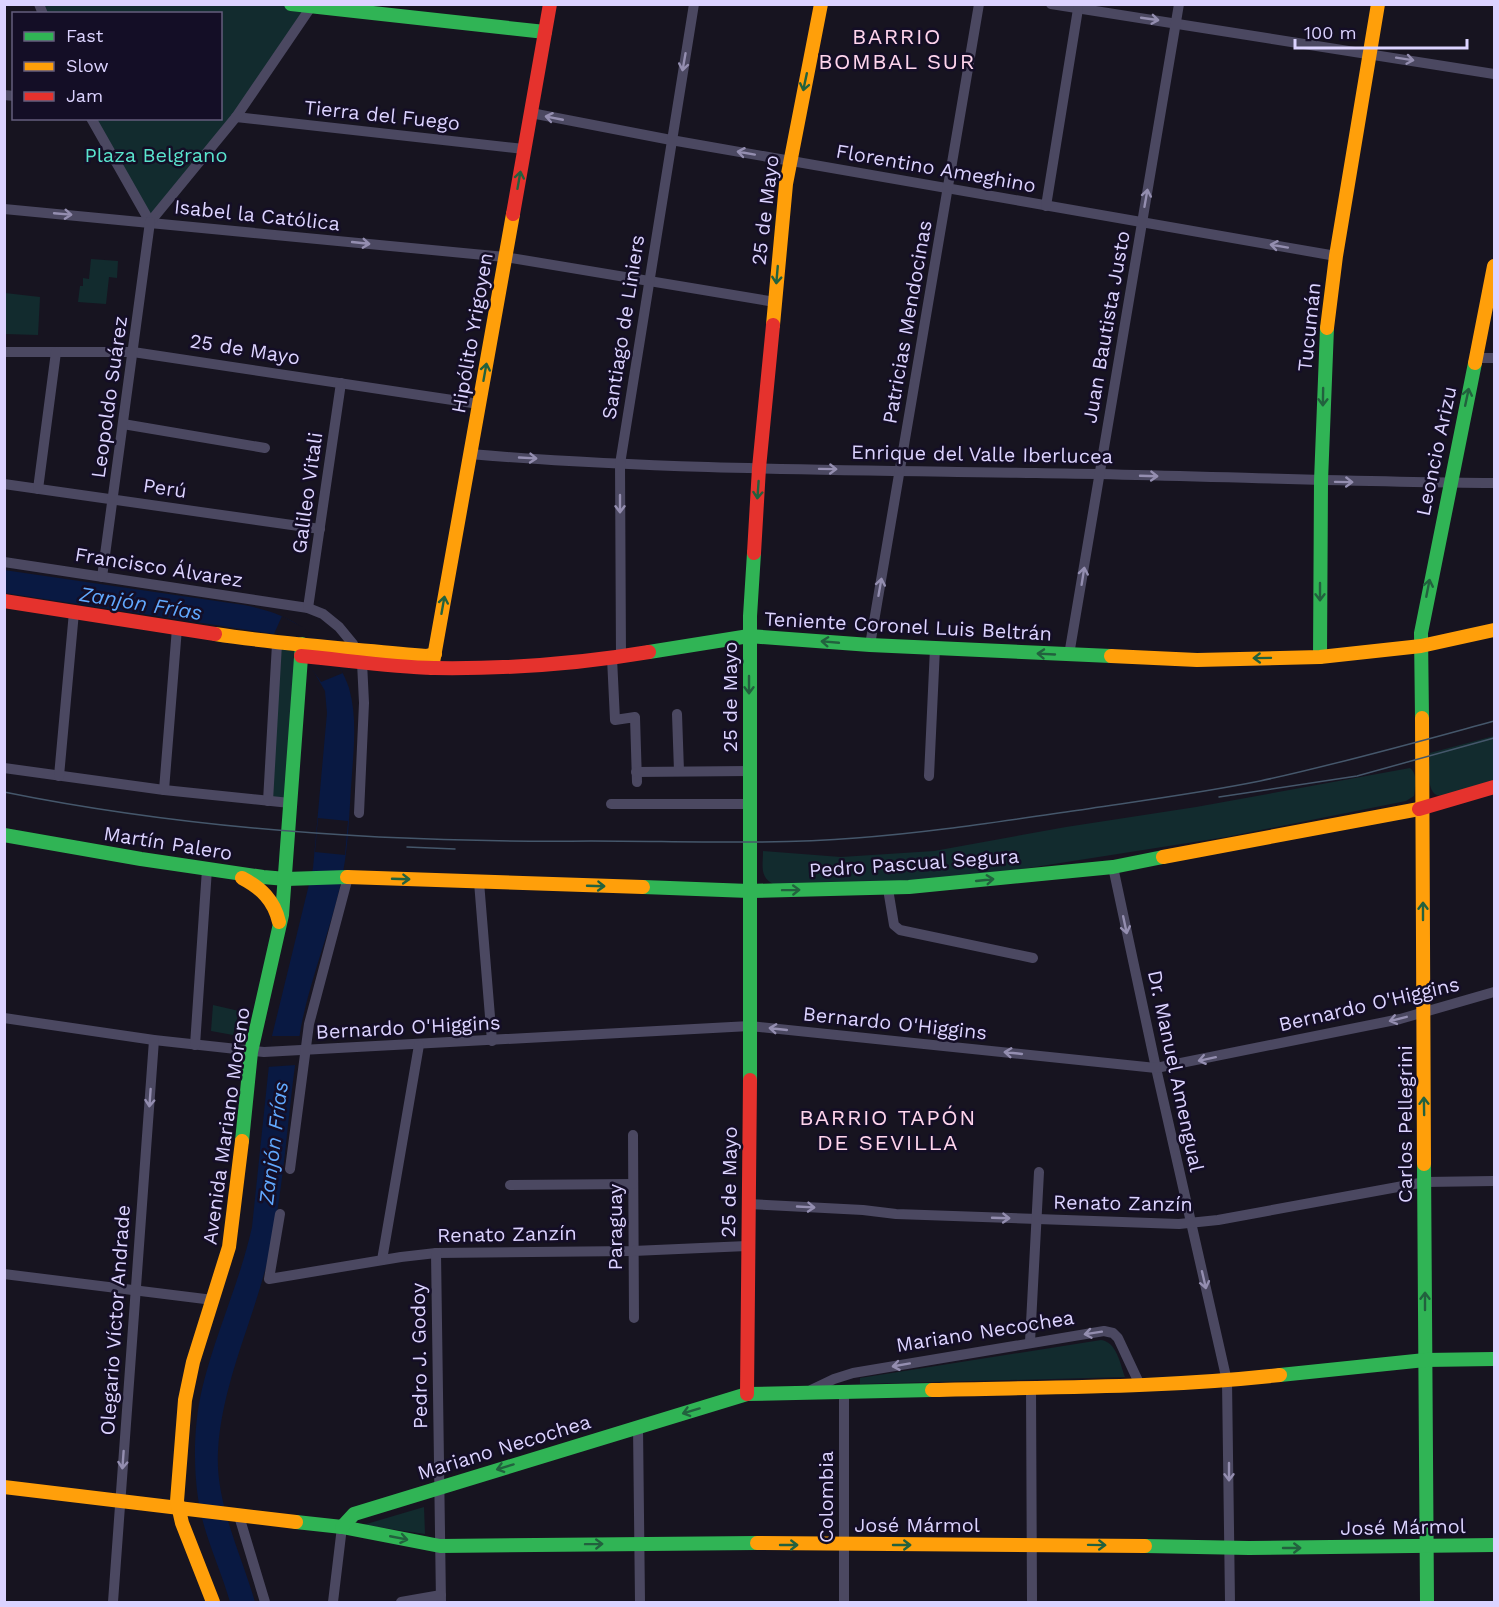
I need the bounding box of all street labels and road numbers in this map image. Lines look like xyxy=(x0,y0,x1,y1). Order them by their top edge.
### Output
street label: Tierra del Fuego xyxy=(303,95,461,135)
street label: Florentino Ameghino xyxy=(834,139,1038,197)
street label: 25 de Mayo xyxy=(746,153,784,267)
street label: Isabel la Católica xyxy=(173,194,341,236)
street label: Patricias Mendocinas xyxy=(877,218,937,426)
street label: Juan Bautista Justo xyxy=(1077,229,1135,425)
street label: Santiago de Liniers xyxy=(597,233,649,421)
street label: Hipólito Yrigoyen xyxy=(446,251,498,415)
street label: Tucumán xyxy=(1292,281,1326,373)
street label: Leopoldo Suárez xyxy=(86,314,132,480)
street label: 25 de Mayo xyxy=(188,328,302,370)
street label: Leoncio Arizu xyxy=(1411,384,1461,518)
street label: Galileo Vitali xyxy=(287,431,327,555)
street label: Enrique del Valle Iberlucea xyxy=(851,440,1113,468)
street label: Perú xyxy=(142,473,188,503)
street label: Francisco Álvarez xyxy=(73,542,245,592)
street label: Teniente Coronel Luis Beltrán xyxy=(763,606,1053,646)
street label: 25 de Mayo xyxy=(718,641,742,753)
street label: Martín Palero xyxy=(102,821,234,865)
street label: Pedro Pascual Segura xyxy=(808,844,1020,882)
street label: Dr. Manuel Amengual xyxy=(1143,968,1209,1174)
street label: Bernardo O'Higgins xyxy=(1276,972,1462,1036)
street label: Bernardo O'Higgins xyxy=(802,1001,988,1045)
street label: Avenida Mariano Moreno xyxy=(197,1006,255,1246)
street label: Bernardo O'Higgins xyxy=(315,1010,501,1044)
street label: Carlos Pellegrini xyxy=(1393,1045,1417,1203)
street label: 25 de Mayo xyxy=(716,1126,742,1238)
street label: Paraguay xyxy=(603,1183,627,1270)
street label: Renato Zanzín xyxy=(1053,1190,1193,1216)
street label: Olegario Víctor Andrade xyxy=(95,1204,135,1436)
street label: Renato Zanzín xyxy=(437,1221,577,1247)
street label: Pedro J. Godoy xyxy=(406,1282,432,1429)
street label: Mariano Necochea xyxy=(894,1305,1076,1357)
street label: Mariano Necochea xyxy=(414,1409,594,1485)
street label: Colombia xyxy=(814,1451,838,1543)
street label: José Mármol xyxy=(854,1513,980,1537)
street label: José Mármol xyxy=(1340,1514,1466,1540)

